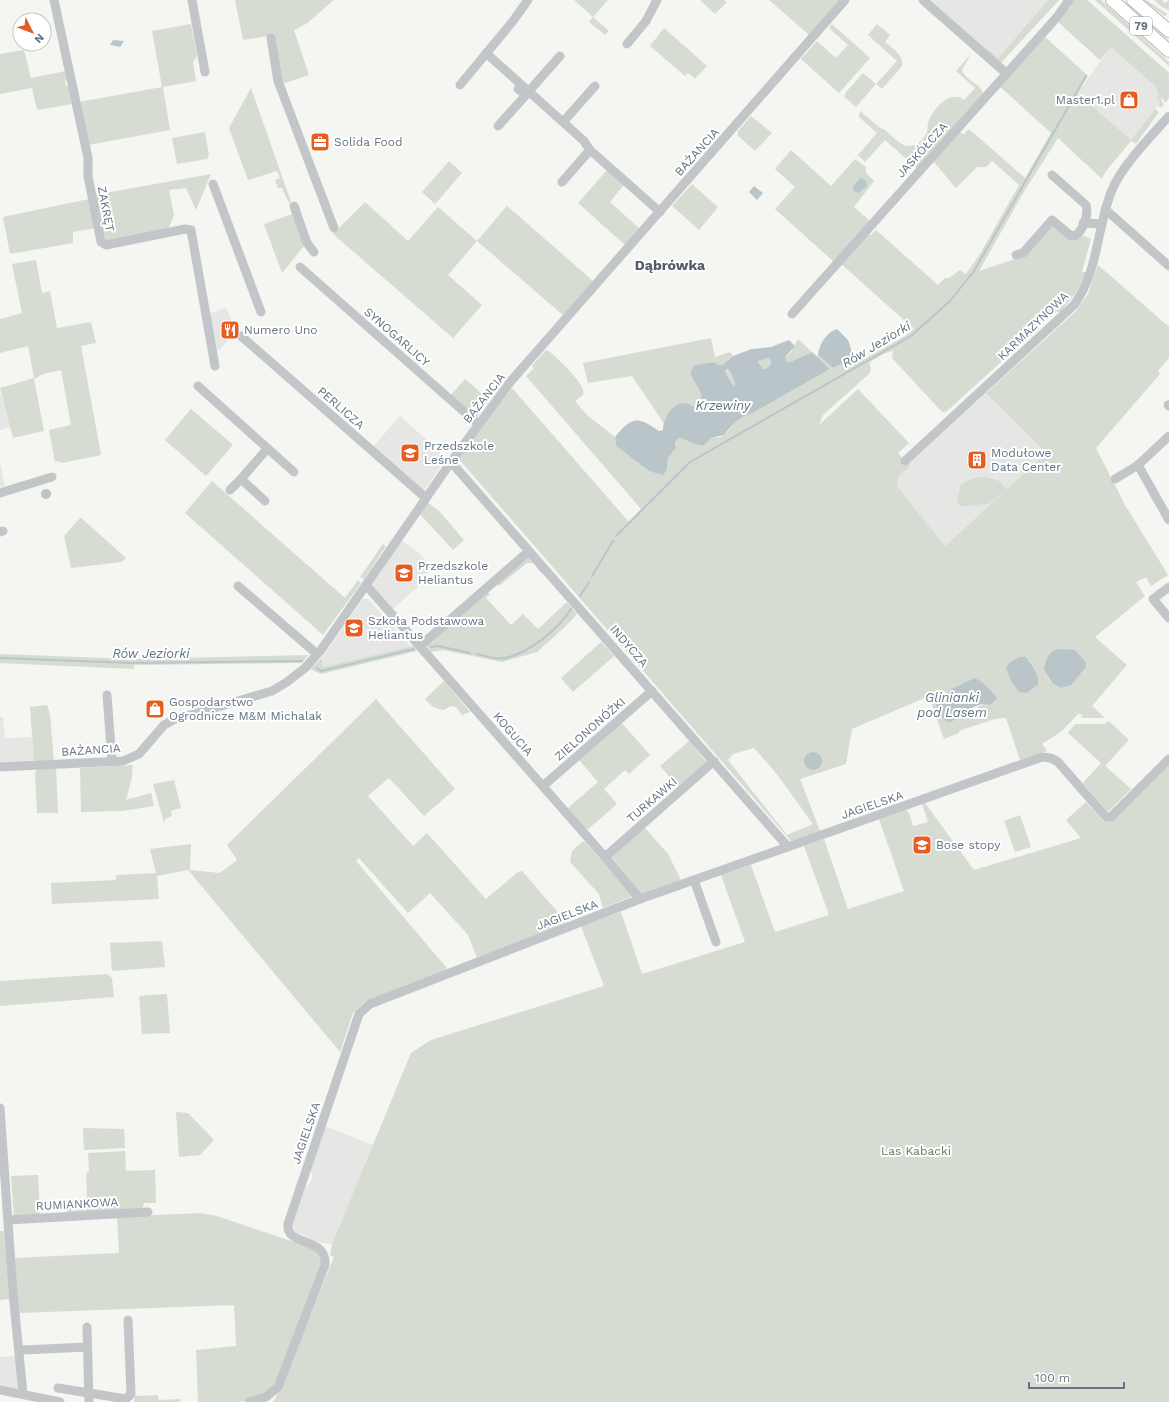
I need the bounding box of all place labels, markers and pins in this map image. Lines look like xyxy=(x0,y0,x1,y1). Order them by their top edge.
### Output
shop icon: Master1.pl xyxy=(1118,89,1140,111)
place label: Master1.pl xyxy=(1056,93,1115,107)
office icon: Solida Food xyxy=(309,131,331,153)
place label: Solida Food xyxy=(334,135,402,149)
restaurant icon: Numero Uno xyxy=(219,319,241,341)
place label: Numero Uno xyxy=(244,323,318,337)
place label: Przedszkole Leśne xyxy=(424,439,494,467)
school or university icon: Przedszkole Leśne xyxy=(399,442,421,464)
place label: Modułowe Data Center xyxy=(991,446,1061,474)
building icon: Modułowe Data Center xyxy=(966,449,988,471)
place label: Przedszkole Heliantus xyxy=(418,559,488,587)
school or university icon: Przedszkole Heliantus xyxy=(393,562,415,584)
place label: Szkoła Podstawowa Heliantus xyxy=(368,614,485,642)
school or university icon: Szkoła Podstawowa Heliantus xyxy=(343,617,365,639)
place label: Gospodarstwo Ogrodnicze M&M Michalak xyxy=(169,695,322,723)
shop icon: Gospodarstwo Ogrodnicze M&M Michalak xyxy=(144,698,166,720)
school or university icon: Bose stopy xyxy=(911,834,933,856)
place label: Bose stopy xyxy=(936,838,1001,852)

